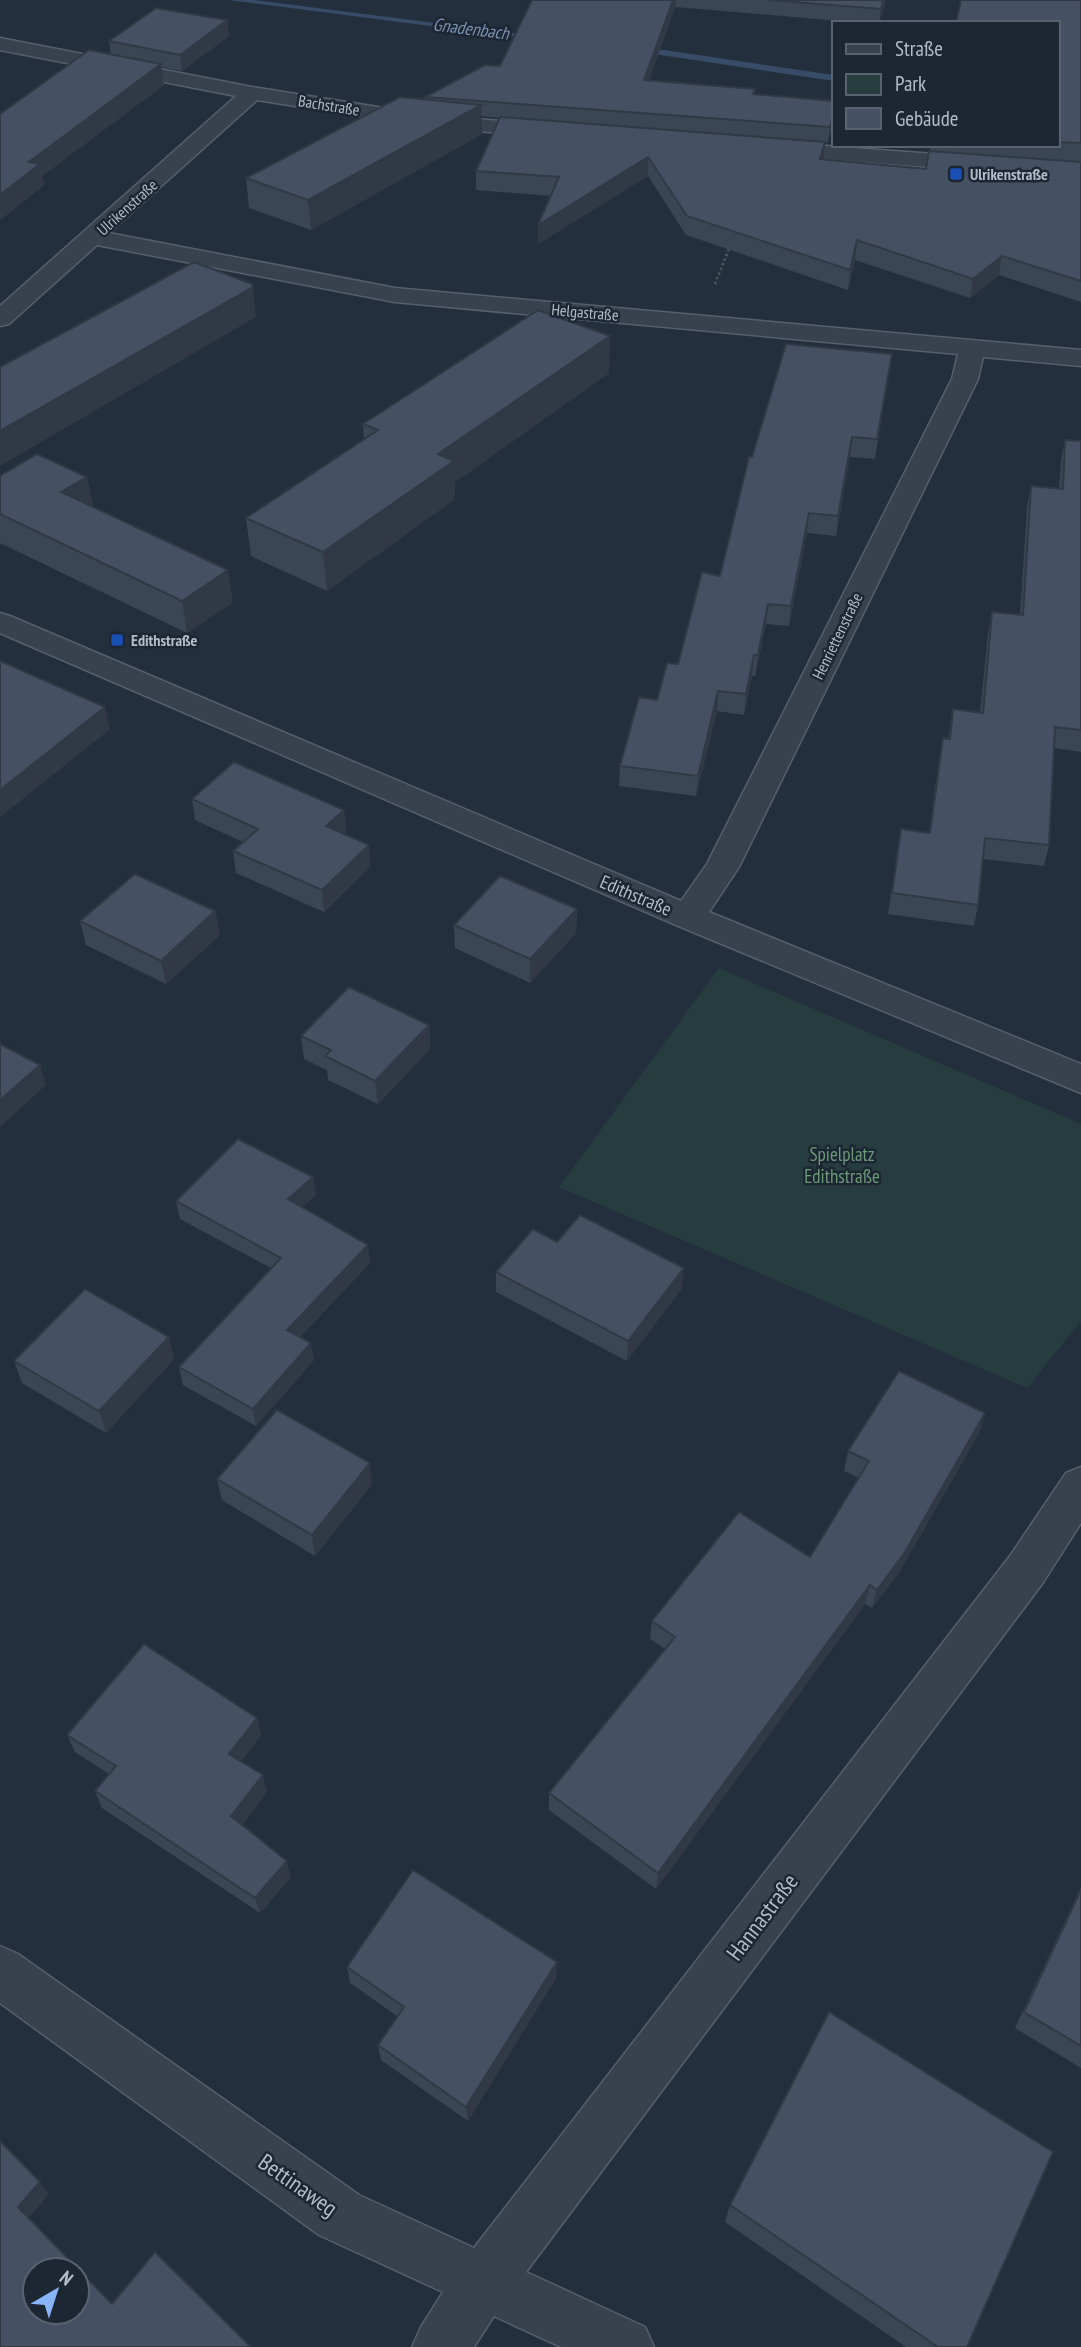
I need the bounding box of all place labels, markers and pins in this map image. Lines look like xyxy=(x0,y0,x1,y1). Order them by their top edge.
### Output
place label: Ulrikenstraße xyxy=(970,164,1048,184)
marker: Ulrikenstraße xyxy=(948,166,964,182)
place label: Edithstraße xyxy=(131,630,198,650)
marker: Edithstraße xyxy=(109,632,125,648)

